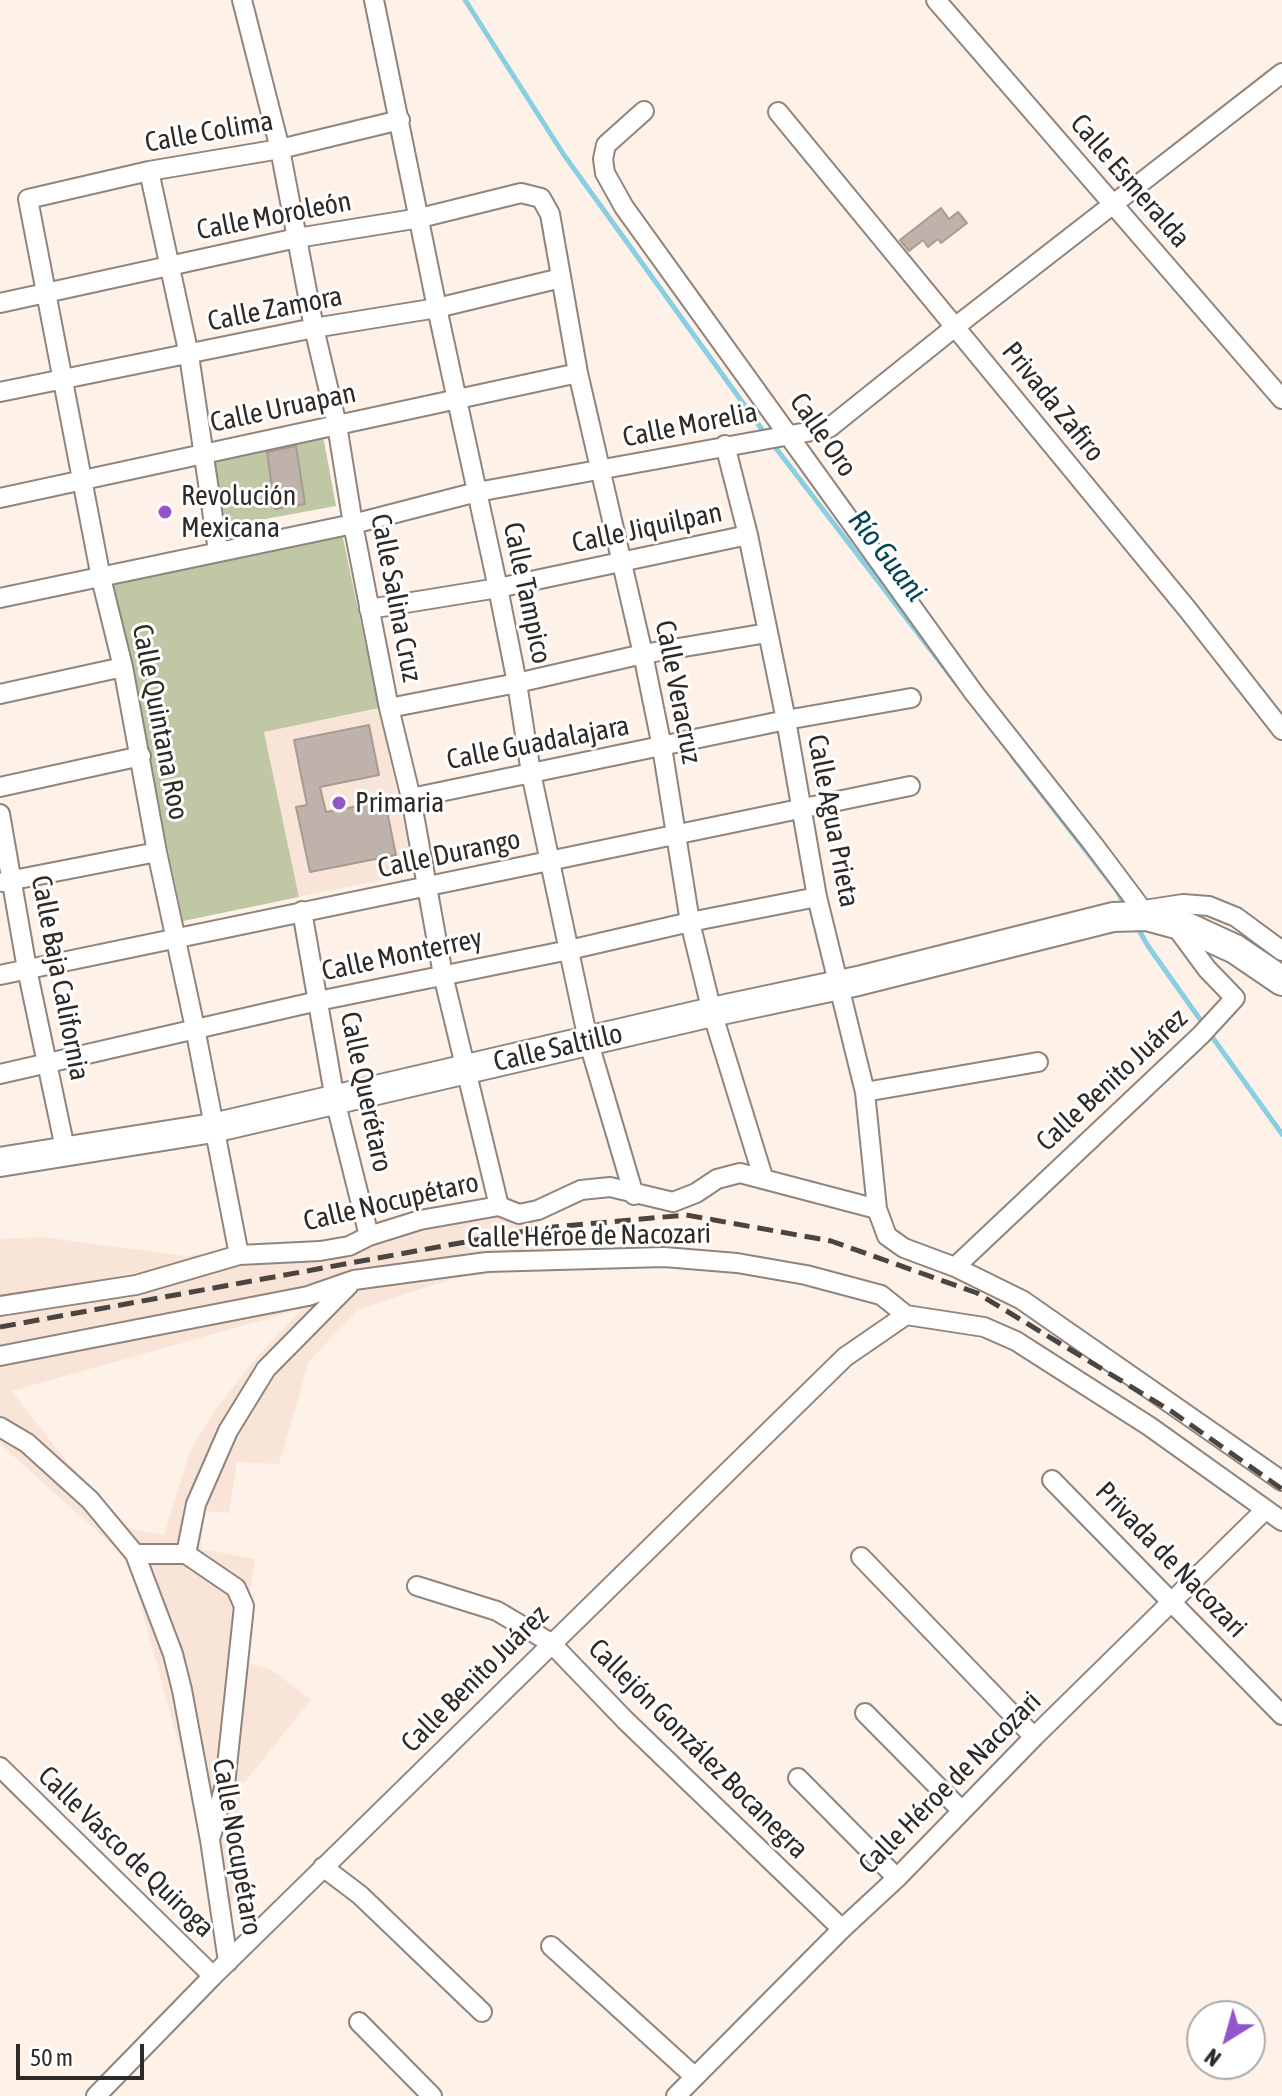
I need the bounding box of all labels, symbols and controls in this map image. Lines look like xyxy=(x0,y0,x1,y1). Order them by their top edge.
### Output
street label: Calle Colima xyxy=(142,104,276,160)
street label: Calle Esmeralda xyxy=(1063,108,1197,254)
street label: Calle Moroleón xyxy=(194,185,354,247)
street label: Calle Zamora xyxy=(205,279,345,339)
street label: Privada Zafiro xyxy=(995,335,1111,469)
street label: Calle Uruapan xyxy=(207,376,359,440)
street label: Calle Oro xyxy=(782,387,864,483)
street label: Calle Morelia xyxy=(620,395,760,455)
place label: Revolución Mexicana xyxy=(181,479,296,545)
street label: Calle Jiquilpan xyxy=(569,496,725,560)
marker: Revolución Mexicana xyxy=(156,503,174,521)
water label: Río Guani xyxy=(840,503,934,609)
street label: Calle Salina Cruz xyxy=(363,511,429,685)
street label: Calle Tampico xyxy=(496,519,558,667)
street label: Calle Veracruz xyxy=(648,617,708,767)
street label: Calle Quintana Roo xyxy=(125,621,195,823)
street label: Calle Guadalajara xyxy=(444,709,632,777)
street label: Calle Agua Prieta xyxy=(800,732,866,910)
place label: Primaria xyxy=(355,786,444,820)
marker: Primaria xyxy=(330,794,348,812)
street label: Calle Durango xyxy=(375,823,523,885)
street label: Calle Baja California xyxy=(24,873,96,1083)
street label: Calle Monterrey xyxy=(319,922,485,988)
street label: Calle Benito Juárez xyxy=(1030,1002,1194,1158)
street label: Calle Querétaro xyxy=(333,1009,399,1175)
street label: Calle Saltillo xyxy=(490,1017,626,1079)
street label: Calle Nocupétaro xyxy=(300,1166,482,1238)
street label: Calle Héroe de Nacozari xyxy=(467,1217,711,1255)
street label: Privada de Nacozari xyxy=(1088,1475,1254,1645)
street label: Calle Benito Juárez xyxy=(395,1599,555,1759)
street label: Callejón González Bocanegra xyxy=(581,1632,815,1866)
street label: Calle Héroe de Nacozari xyxy=(852,1685,1048,1881)
street label: Calle Nocupétaro xyxy=(205,1756,269,1938)
street label: Calle Vasco de Quiroga xyxy=(31,1759,221,1945)
north arrow xyxy=(1186,2000,1266,2080)
scale bar xyxy=(20,2028,148,2078)
text: N xyxy=(1200,2043,1226,2072)
text: 50 m xyxy=(30,2044,73,2071)

